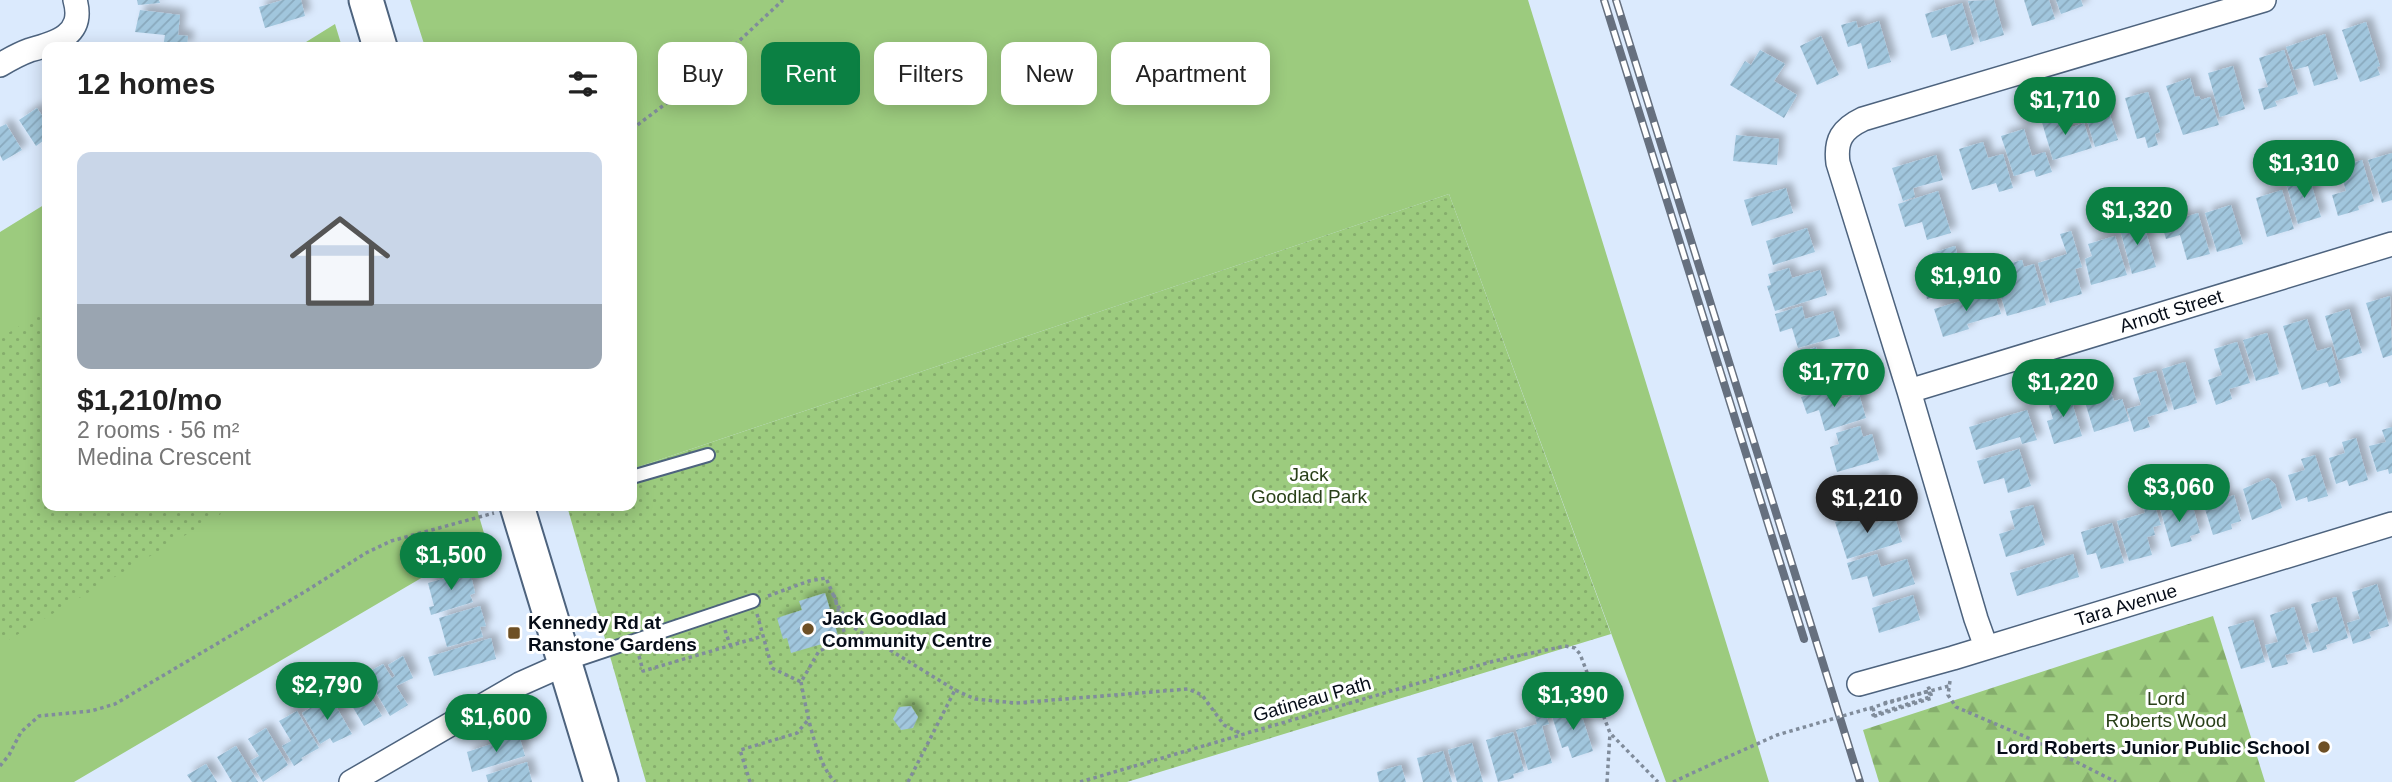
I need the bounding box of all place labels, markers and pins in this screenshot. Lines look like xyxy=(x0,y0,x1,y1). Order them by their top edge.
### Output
pin: $1,710 xyxy=(2008,78,2122,137)
pin: $1,310 xyxy=(2247,140,2361,200)
pin: $1,320 xyxy=(2080,188,2194,247)
pin: $1,910 xyxy=(1909,254,2023,313)
pin: $1,770 xyxy=(1777,350,1891,409)
pin: $1,220 xyxy=(2006,360,2120,419)
pin: $3,060 xyxy=(2122,464,2236,524)
pin: $1,210 xyxy=(1810,476,1924,535)
pin: $1,500 xyxy=(394,532,508,592)
place label: Jack Goodlad Community Centre xyxy=(822,608,992,651)
place label: Kennedy Rd at Ranstone Gardens xyxy=(528,612,697,655)
marker: Jack Goodlad Community Centre xyxy=(800,621,816,637)
marker: Kennedy Rd at Ranstone Gardens xyxy=(506,625,522,641)
pin: $2,790 xyxy=(270,662,384,722)
pin: $1,390 xyxy=(1516,672,1630,732)
pin: $1,600 xyxy=(439,694,553,754)
place label: Lord Roberts Junior Public School xyxy=(1996,737,2310,758)
marker: Lord Roberts Junior Public School xyxy=(2316,739,2332,755)

